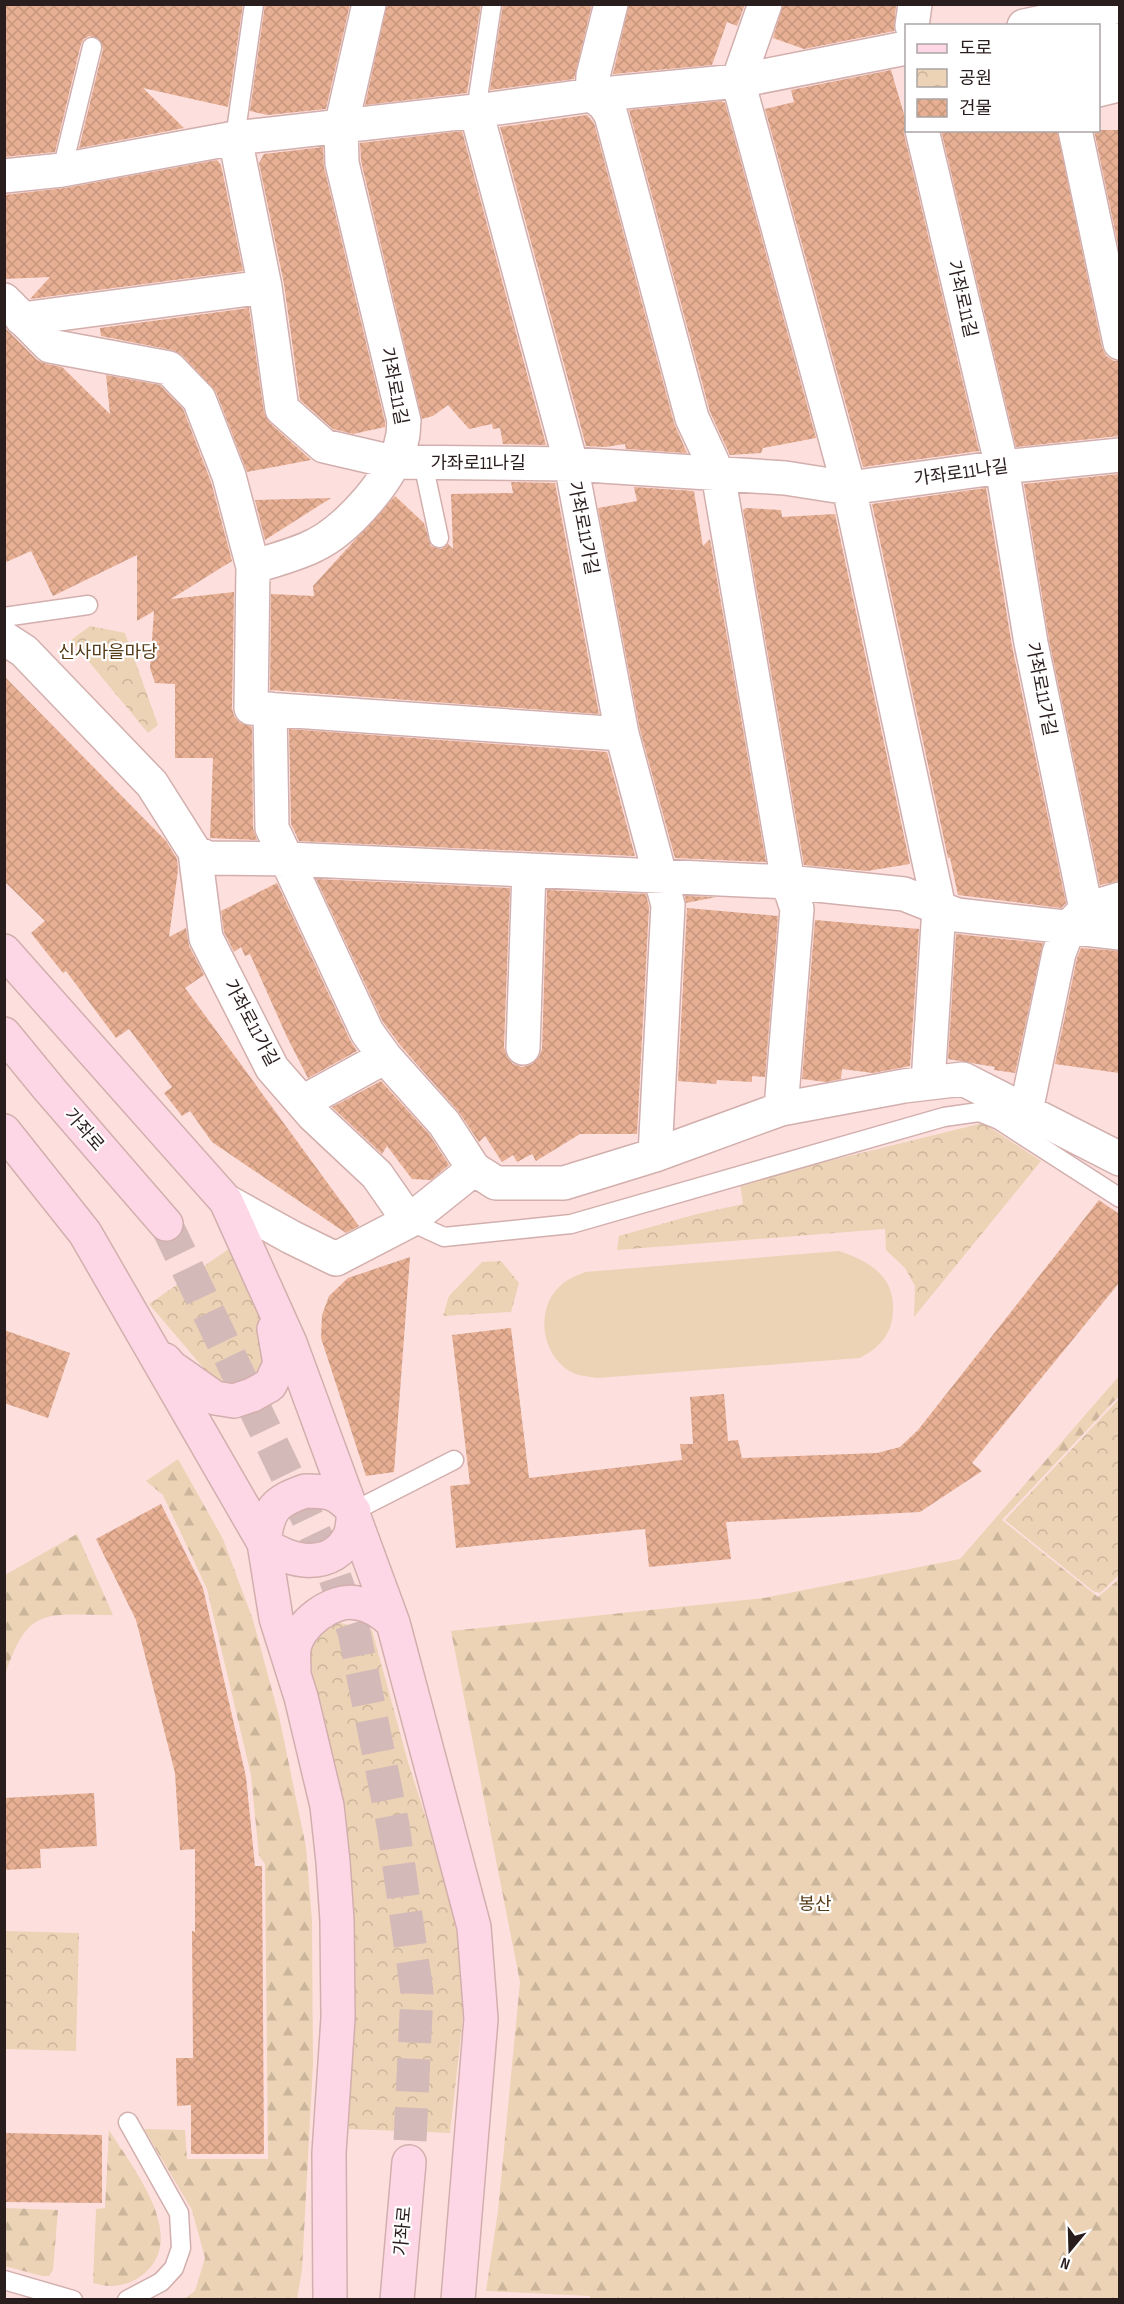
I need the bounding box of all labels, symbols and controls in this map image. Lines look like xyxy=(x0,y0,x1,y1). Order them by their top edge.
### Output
legend xyxy=(905,24,1100,132)
text: 도로 xyxy=(959,38,992,59)
text: 공원 xyxy=(959,68,992,89)
text: 건물 xyxy=(959,98,992,119)
street label: 가좌로11길 xyxy=(943,258,981,340)
street label: 가좌로11길 xyxy=(376,345,412,427)
street label: 가좌로11나길 xyxy=(430,453,526,474)
street label: 가좌로11나길 xyxy=(912,456,1010,490)
street label: 가좌로11가길 xyxy=(564,479,602,577)
street label: 가좌로11가길 xyxy=(1022,640,1060,738)
park label: 신사마을마당 xyxy=(58,642,158,663)
street label: 가좌로11가길 xyxy=(219,976,283,1070)
street label: 가좌로 xyxy=(60,1104,108,1156)
park label: 봉산 xyxy=(798,1894,832,1915)
street label: 가좌로 xyxy=(390,2205,416,2257)
north arrow xyxy=(1040,2220,1100,2280)
text: N xyxy=(1058,2252,1073,2273)

